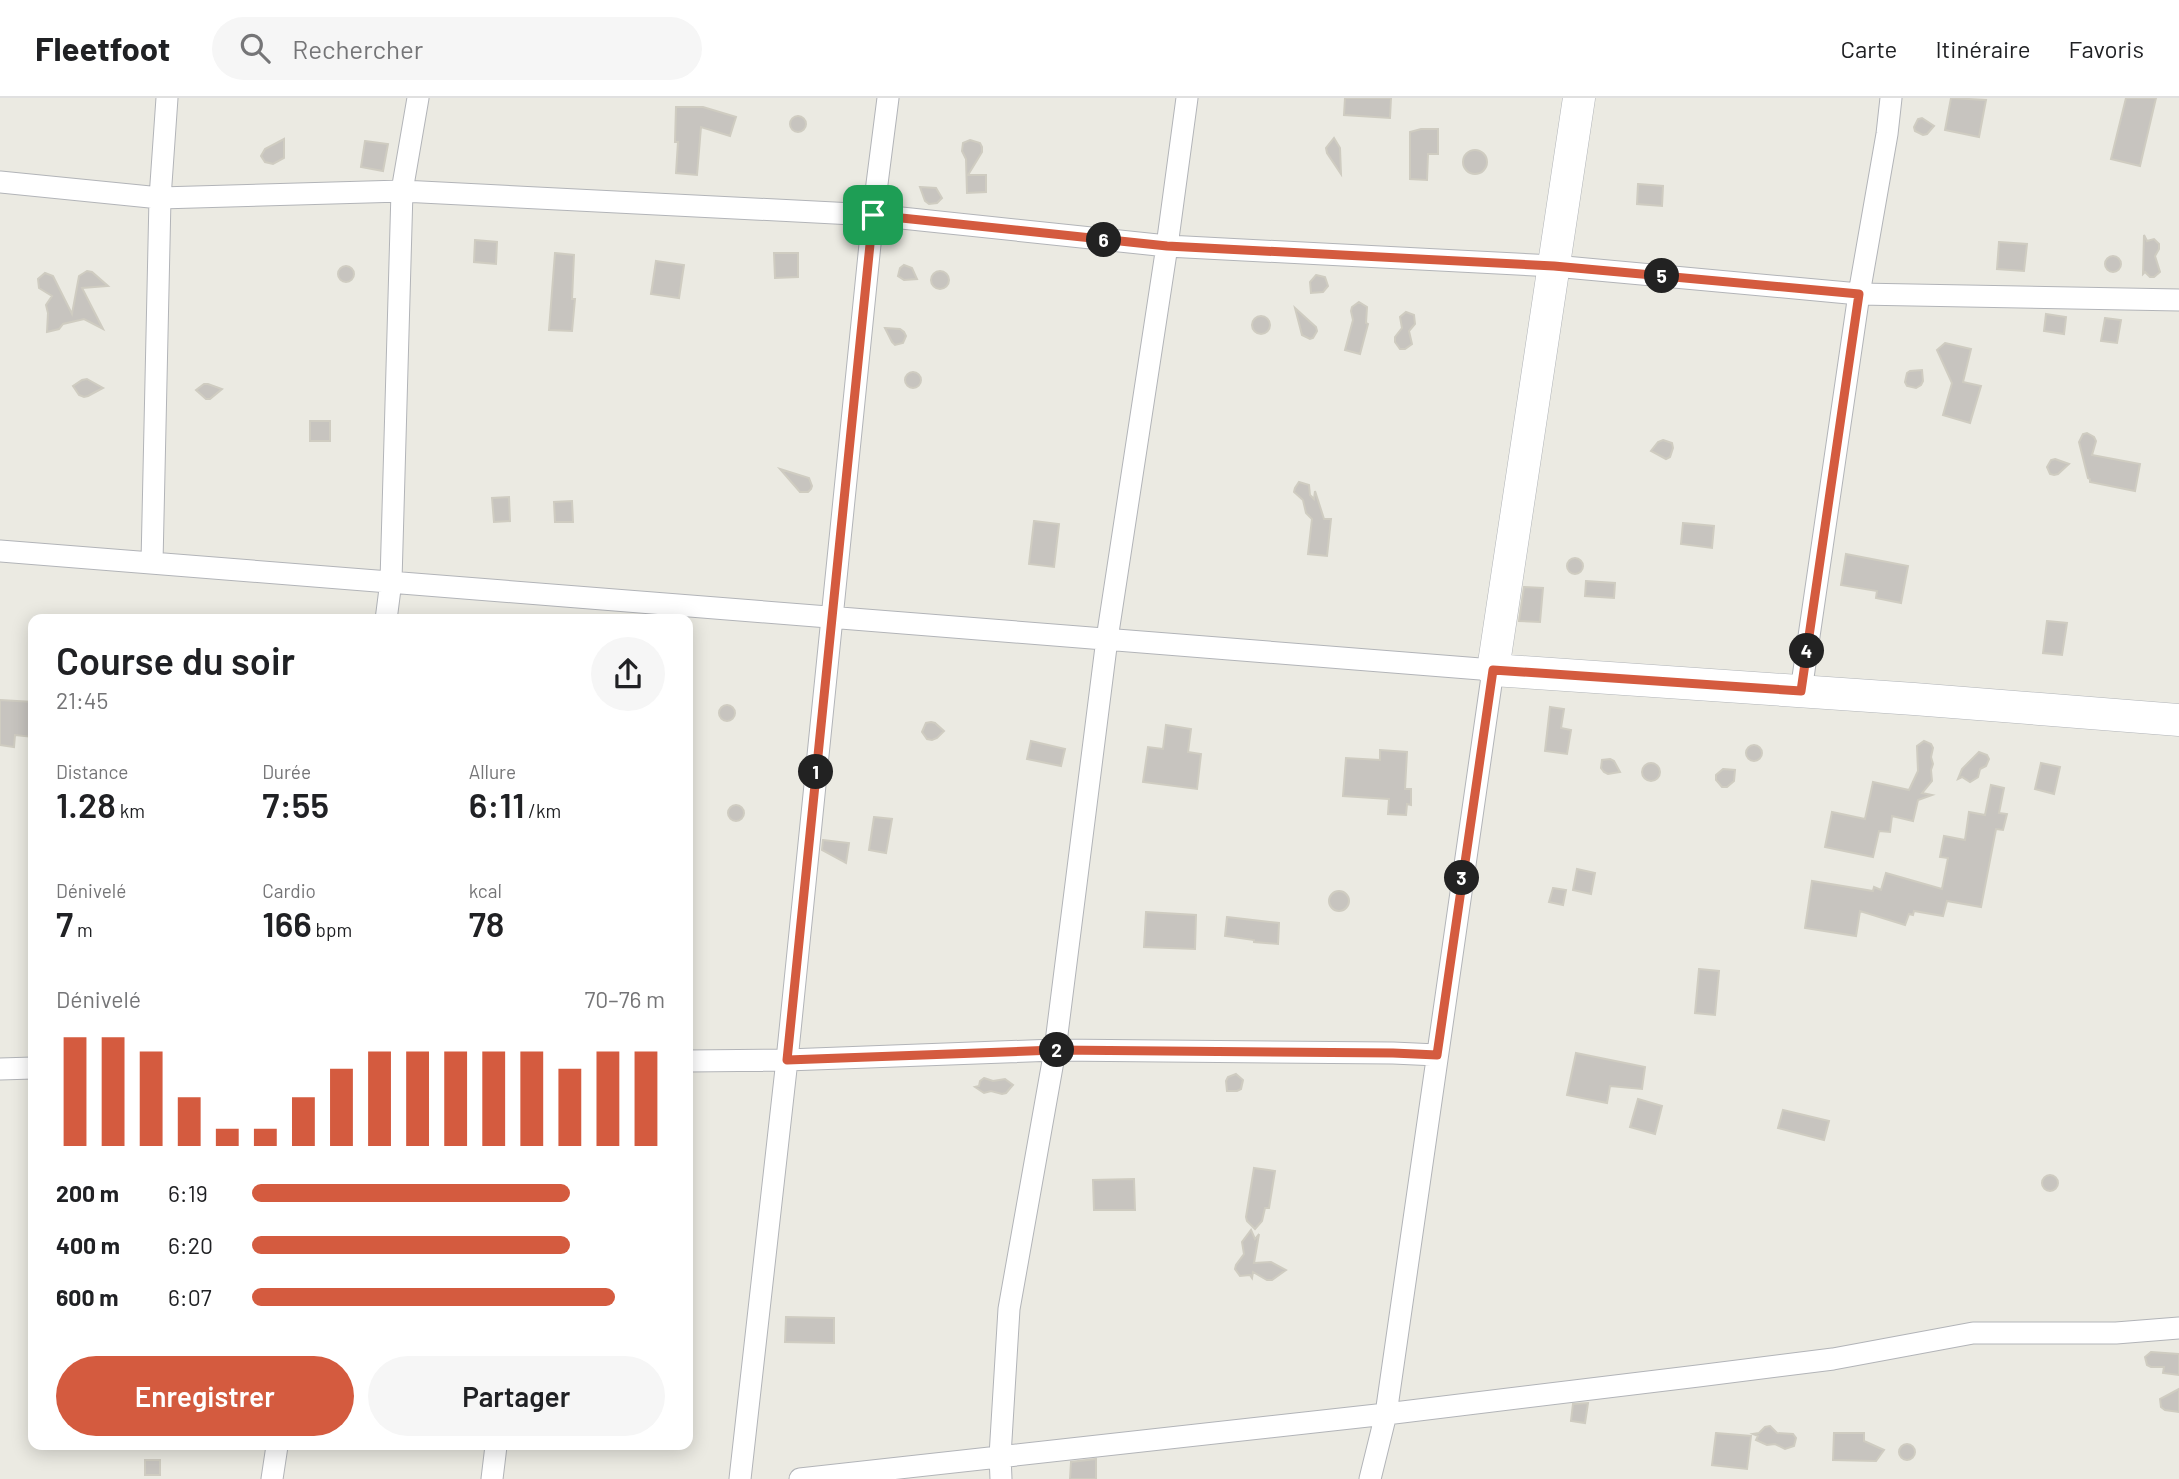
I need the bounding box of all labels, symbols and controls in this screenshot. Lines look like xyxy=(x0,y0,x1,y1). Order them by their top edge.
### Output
search box xyxy=(212,17,702,80)
text: Fleetfoot xyxy=(35,28,170,68)
icon: search xyxy=(236,29,274,67)
text: Rechercher xyxy=(292,33,423,64)
text: Carte xyxy=(1841,34,1897,63)
text: Itinéraire xyxy=(1935,34,2031,63)
text: Favoris xyxy=(2069,34,2144,63)
pin xyxy=(843,185,903,245)
icon: arrive xyxy=(854,196,892,234)
pin: 6 xyxy=(1086,222,1122,258)
text: 6 xyxy=(1098,228,1109,251)
pin: 5 xyxy=(1644,258,1680,294)
text: 5 xyxy=(1656,264,1667,287)
pin: 4 xyxy=(1790,634,1825,668)
text: Course du soir xyxy=(56,637,295,683)
button: share xyxy=(591,637,665,711)
text: 4 xyxy=(1801,639,1812,662)
text: 21:45 xyxy=(56,686,108,714)
pin: 1 xyxy=(798,754,834,790)
text: Distance xyxy=(56,760,128,783)
text: Durée xyxy=(262,760,311,783)
text: Allure xyxy=(469,760,516,783)
text: 1 xyxy=(812,760,819,783)
text: 1.28 xyxy=(56,783,116,825)
text: 7:55 xyxy=(262,783,329,825)
text: 6:11 xyxy=(469,783,525,825)
text: km xyxy=(116,799,145,822)
text: /km xyxy=(525,799,561,822)
pin: 3 xyxy=(1444,860,1480,896)
text: 3 xyxy=(1456,866,1467,889)
text: Dénivelé xyxy=(56,879,126,902)
text: Cardio xyxy=(262,879,316,902)
text: kcal xyxy=(469,879,502,902)
text: 7 xyxy=(56,902,73,944)
text: 166 xyxy=(262,902,312,944)
text: 78 xyxy=(469,902,504,944)
text: m xyxy=(73,918,93,941)
text: bpm xyxy=(312,918,352,941)
text: Dénivelé xyxy=(56,985,141,1013)
text: 70–76 m xyxy=(584,985,665,1013)
pin: 2 xyxy=(1040,1032,1074,1068)
text: 2 xyxy=(1051,1038,1062,1061)
text: 200 m xyxy=(56,1179,119,1207)
text: 6:19 xyxy=(168,1179,208,1207)
text: 400 m xyxy=(56,1231,120,1259)
text: 6:20 xyxy=(168,1231,213,1259)
text: 600 m xyxy=(56,1283,118,1311)
text: 6:07 xyxy=(168,1283,212,1311)
button: Enregistrer xyxy=(56,1356,354,1436)
button: Partager xyxy=(368,1356,665,1436)

